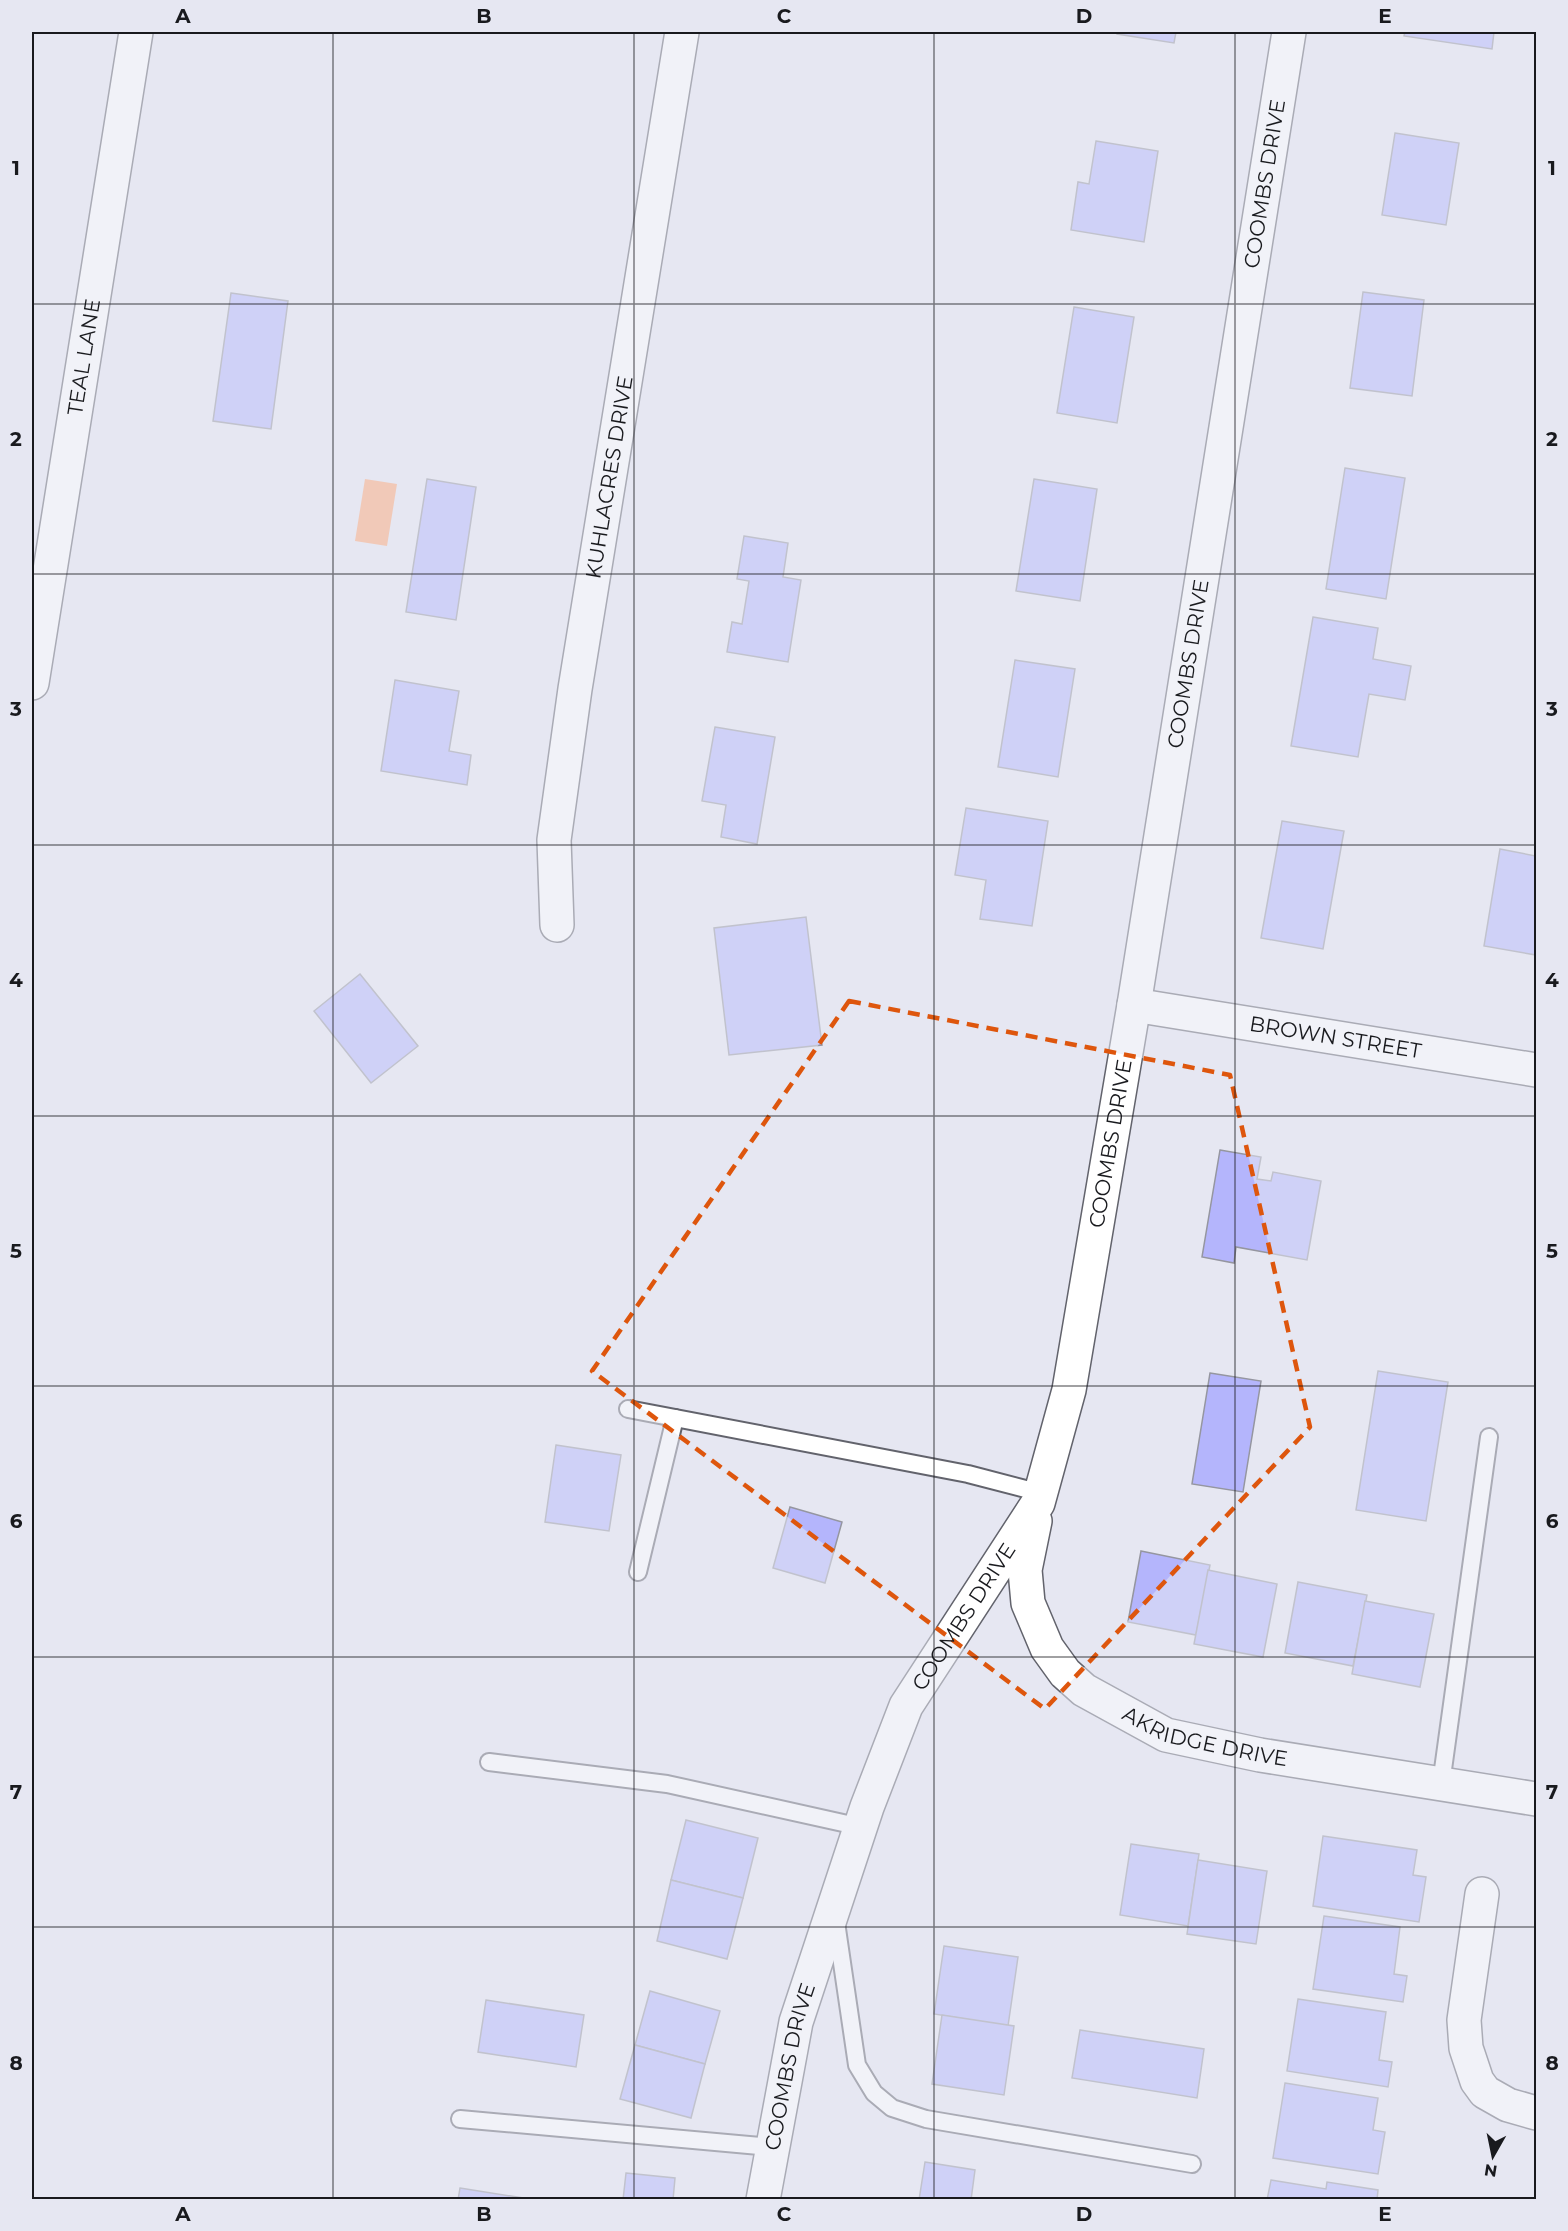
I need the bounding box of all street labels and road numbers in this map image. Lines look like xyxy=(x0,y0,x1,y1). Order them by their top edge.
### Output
street label: COOMBS DRIVE xyxy=(1239,97,1290,270)
street label: TEAL LANE xyxy=(62,297,105,417)
street label: KUHLACRES DRIVE xyxy=(580,374,638,581)
street label: COOMBS DRIVE xyxy=(1162,577,1214,750)
street label: BROWN STREET xyxy=(1248,1011,1423,1063)
street label: COOMBS DRIVE xyxy=(1084,1057,1137,1230)
street label: COOMBS DRIVE xyxy=(907,1538,1021,1695)
street label: AKRIDGE DRIVE xyxy=(1118,1701,1290,1771)
street label: COOMBS DRIVE xyxy=(759,1980,820,2152)

